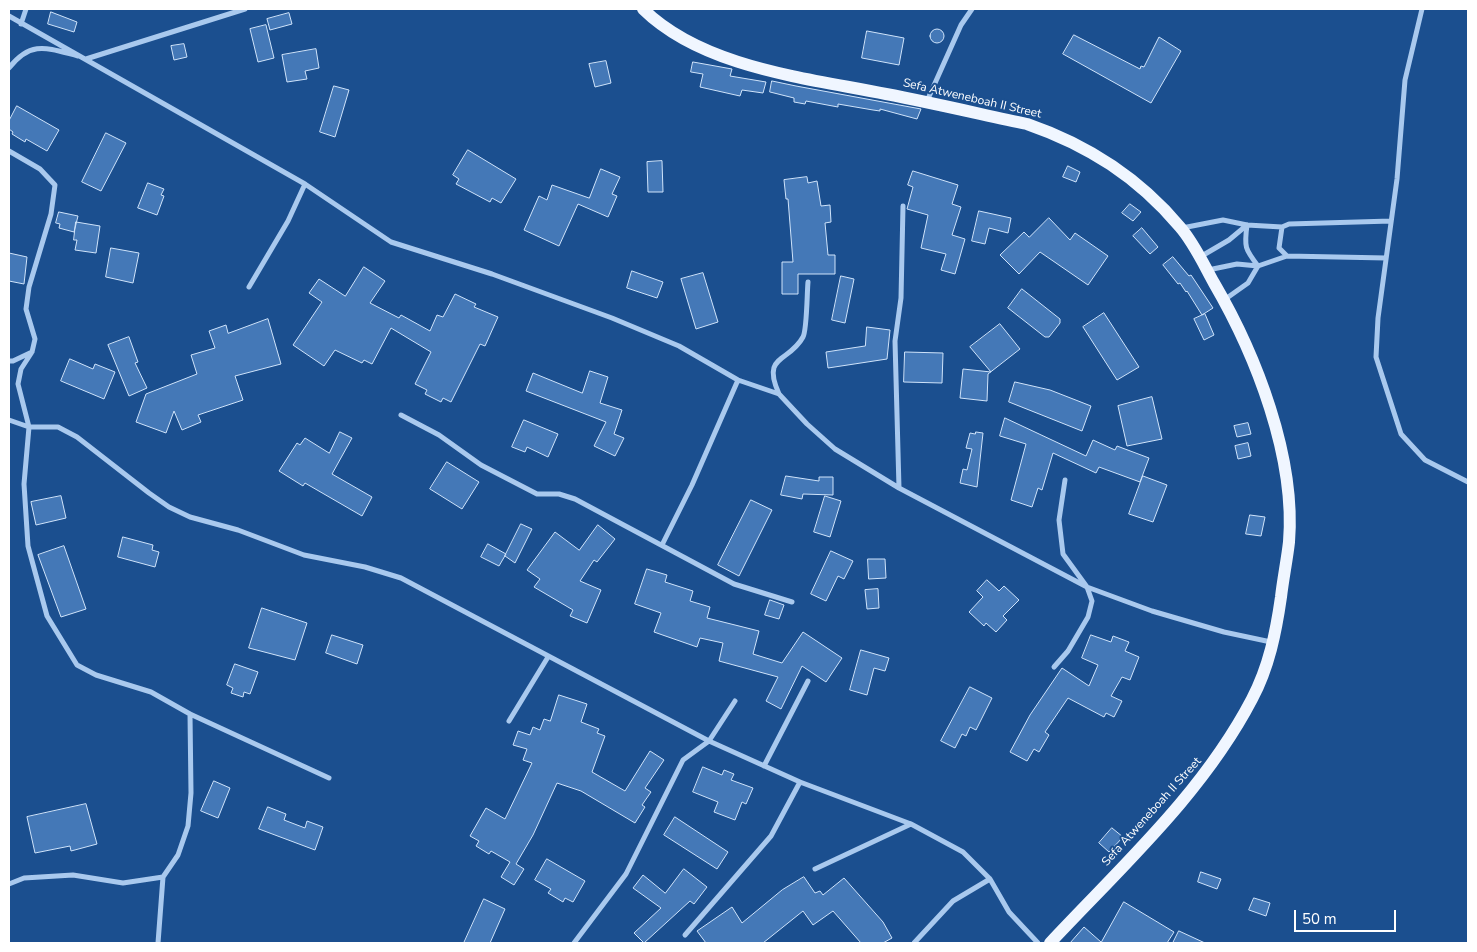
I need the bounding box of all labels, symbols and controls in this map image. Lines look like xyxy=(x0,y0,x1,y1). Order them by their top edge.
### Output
street label: Sefa Atweneboah II Street xyxy=(901,76,1043,122)
street label: Sefa Atweneboah II Street xyxy=(1099,755,1205,869)
scale bar xyxy=(1297,900,1400,932)
text: 50 m xyxy=(1302,909,1337,929)

